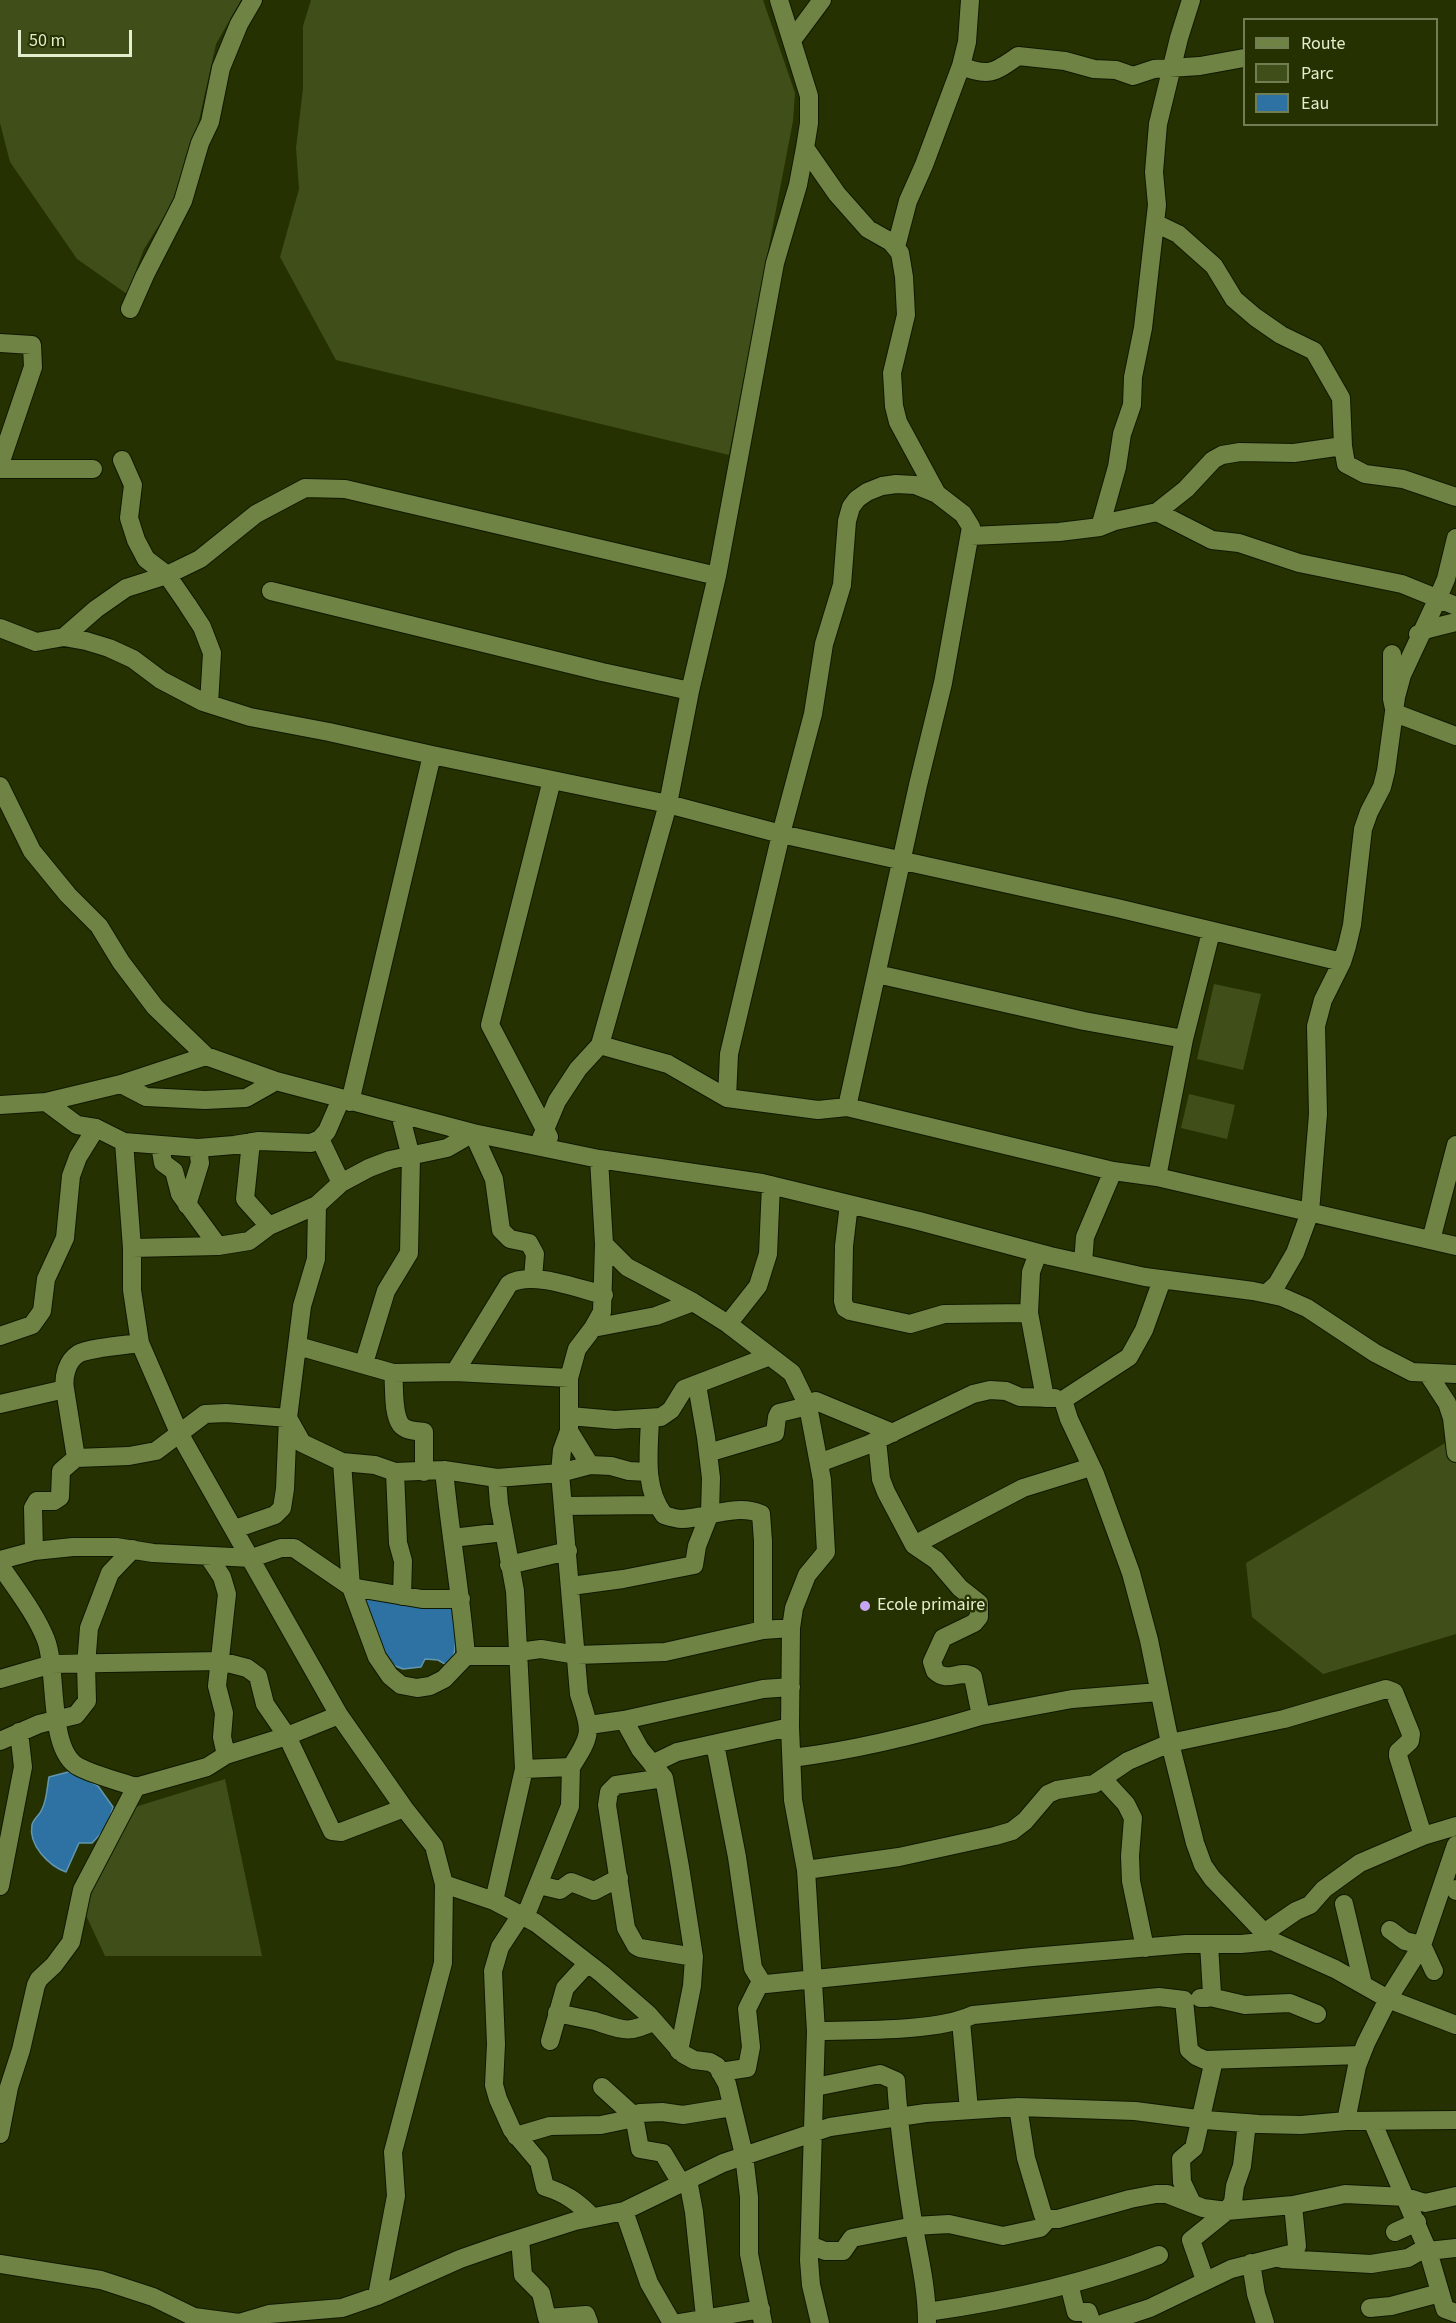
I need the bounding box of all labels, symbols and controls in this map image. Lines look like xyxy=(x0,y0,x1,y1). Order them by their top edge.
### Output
scale bar xyxy=(21,18,135,56)
legend xyxy=(1243,18,1438,126)
text: 50 m xyxy=(29,28,65,53)
text: Route xyxy=(1301,31,1345,56)
text: Parc xyxy=(1301,61,1334,86)
text: Eau xyxy=(1301,91,1329,116)
place label: Ecole primaire xyxy=(877,1595,985,1617)
marker: Ecole primaire xyxy=(858,1599,872,1613)

